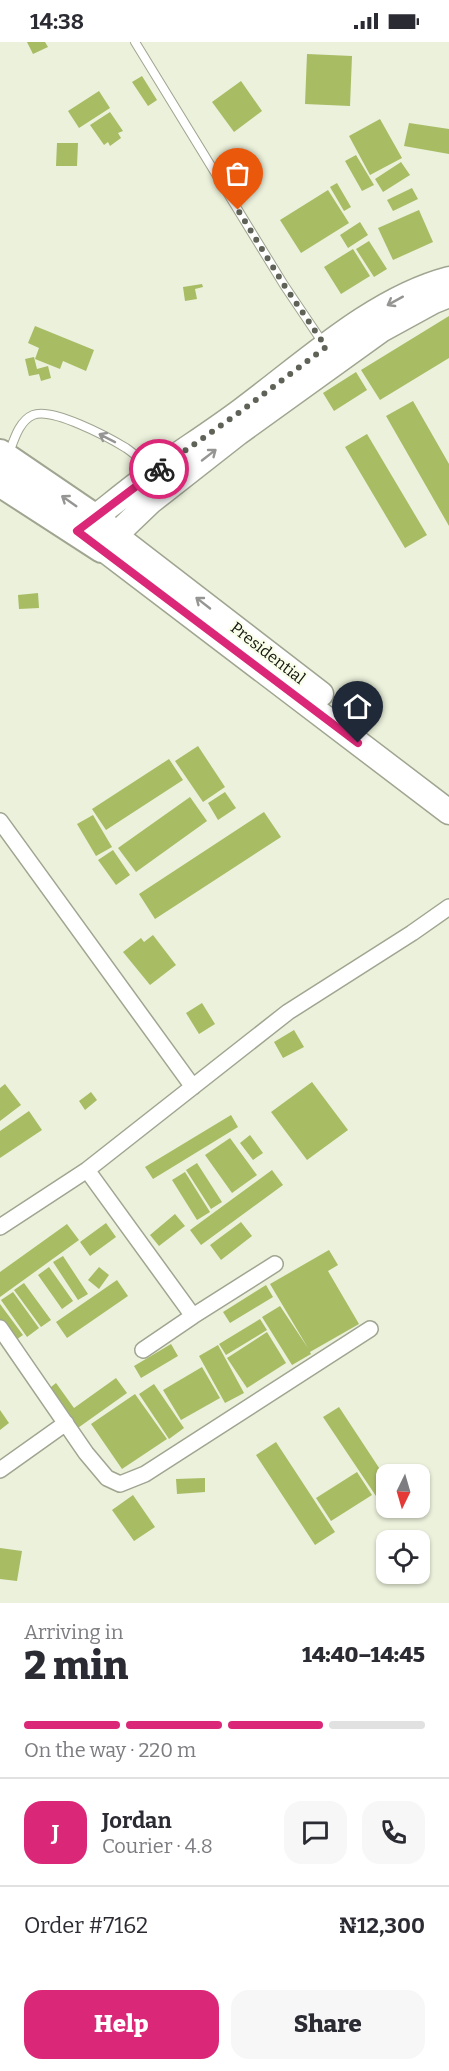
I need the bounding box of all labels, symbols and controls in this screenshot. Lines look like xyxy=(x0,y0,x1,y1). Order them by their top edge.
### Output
text: 14:38 xyxy=(30,8,84,35)
pin xyxy=(212,148,263,210)
icon: bag xyxy=(221,157,254,190)
one-way arrow xyxy=(387,295,404,307)
one-way arrow xyxy=(98,432,116,444)
courier xyxy=(129,439,189,499)
one-way arrow xyxy=(201,449,217,461)
icon: bike xyxy=(143,453,176,486)
one-way arrow xyxy=(61,495,78,507)
one-way arrow xyxy=(196,597,212,610)
street label: Presidential xyxy=(227,618,309,688)
pin xyxy=(332,681,383,743)
icon: home xyxy=(341,690,374,723)
north arrow xyxy=(376,1464,430,1518)
map controls xyxy=(376,1464,430,1584)
button: locate xyxy=(376,1530,430,1584)
text: Arriving in xyxy=(24,1620,123,1644)
text: 14:40–14:45 xyxy=(302,1641,425,1668)
text: 2 min xyxy=(24,1643,128,1689)
text: On the way · 220 m xyxy=(24,1738,196,1762)
button: chat xyxy=(284,1801,347,1864)
button: phone xyxy=(362,1801,425,1864)
text: Jordan xyxy=(102,1807,172,1834)
text: J xyxy=(52,1819,59,1846)
text: Courier · 4.8 xyxy=(102,1834,213,1858)
text: Order #7162 xyxy=(24,1912,148,1939)
text: ₦12,300 xyxy=(339,1912,425,1939)
button: Help xyxy=(24,1990,219,2059)
button: Share xyxy=(231,1990,425,2059)

